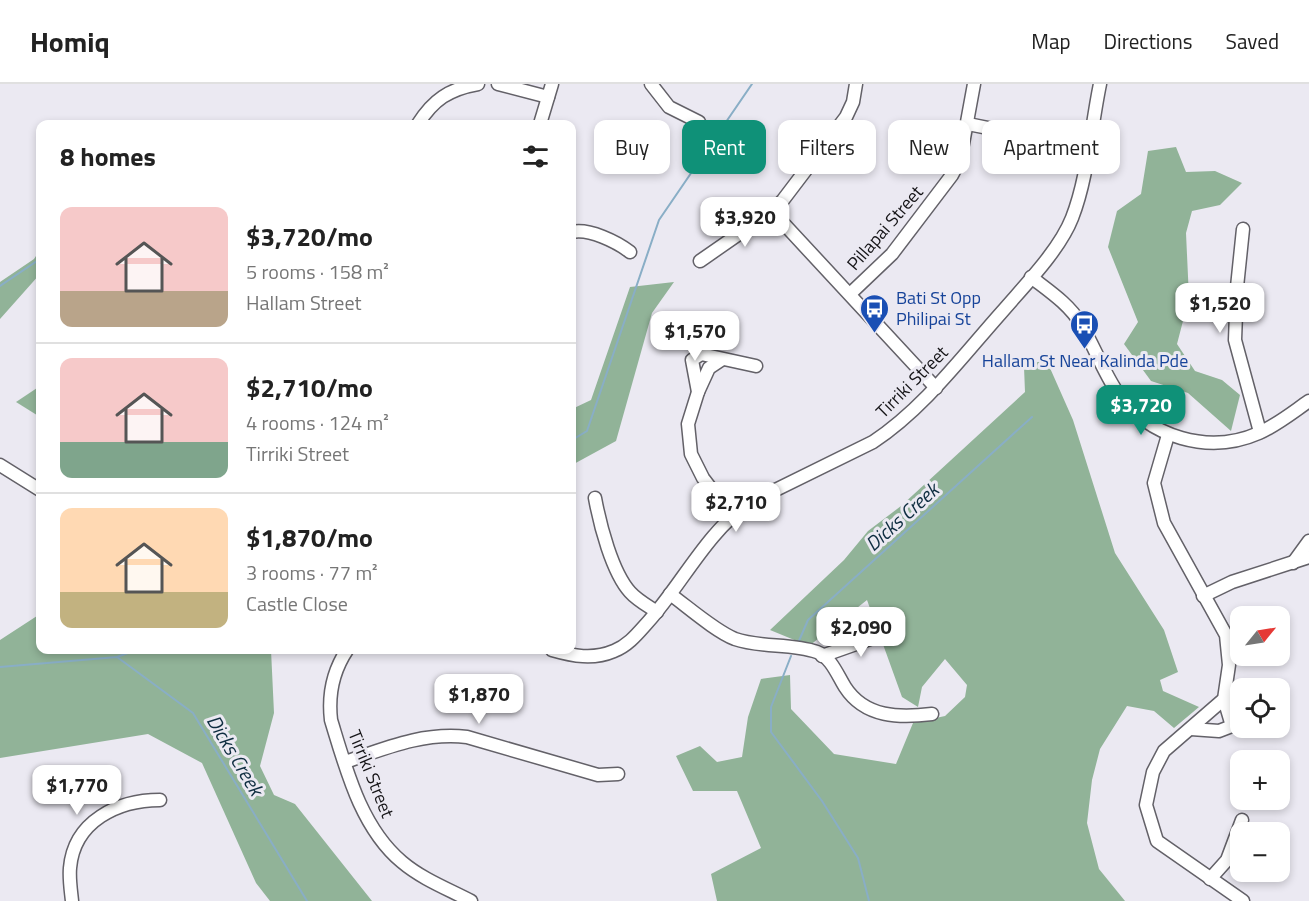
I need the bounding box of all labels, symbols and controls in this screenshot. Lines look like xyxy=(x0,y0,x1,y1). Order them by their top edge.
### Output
text: Homiq xyxy=(30,20,110,63)
text: Map xyxy=(1031,25,1071,57)
text: Directions xyxy=(1104,25,1193,57)
text: Saved xyxy=(1226,25,1279,57)
chip: Buy xyxy=(594,120,670,174)
chip: Rent xyxy=(682,120,766,174)
chip: Filters xyxy=(778,120,876,174)
chip: New xyxy=(888,120,970,174)
chip: Apartment xyxy=(982,120,1120,174)
text: 8 homes xyxy=(60,137,156,176)
icon: filters xyxy=(519,140,552,173)
street label: Pillapai Street xyxy=(840,179,930,276)
pin: $3,920 xyxy=(696,197,794,248)
text: $3,920 xyxy=(714,201,776,232)
text: $3,720/mo xyxy=(246,217,373,256)
icon: home xyxy=(108,231,180,303)
text: 5 rooms · 158 m² xyxy=(246,256,389,287)
pin: $1,520 xyxy=(1171,283,1269,334)
place label: Bati St Opp Philipai St xyxy=(896,284,981,332)
text: Hallam Street xyxy=(246,287,361,318)
text: $1,520 xyxy=(1189,287,1251,318)
bus stop icon: Bati St Opp Philipai St xyxy=(859,292,891,334)
bus stop icon: Hallam St Near Kalinda Pde xyxy=(1069,308,1101,350)
pin: $1,570 xyxy=(646,311,744,362)
text: $1,570 xyxy=(664,315,726,346)
street label: Tirriki Street xyxy=(869,339,954,424)
place label: Hallam St Near Kalinda Pde xyxy=(982,347,1188,374)
text: $2,710/mo xyxy=(246,368,373,407)
icon: home xyxy=(108,382,180,454)
pin: $3,720 xyxy=(1092,385,1190,436)
text: $3,720 xyxy=(1110,389,1172,420)
text: 4 rooms · 124 m² xyxy=(246,407,389,438)
text: Tirriki Street xyxy=(246,438,349,469)
water label: Dicks Creek xyxy=(858,474,947,558)
pin: $2,710 xyxy=(687,482,785,533)
text: $2,710 xyxy=(705,486,767,517)
text: $1,870/mo xyxy=(246,518,373,557)
icon: home xyxy=(108,532,180,604)
text: 3 rooms · 77 m² xyxy=(246,557,378,588)
text: Castle Close xyxy=(246,588,348,619)
north arrow xyxy=(1230,606,1290,666)
map controls xyxy=(1230,606,1290,882)
pin: $2,090 xyxy=(812,607,910,658)
text: $2,090 xyxy=(830,611,892,642)
pin: $1,870 xyxy=(430,674,528,725)
text: $1,870 xyxy=(448,678,510,709)
button: locate xyxy=(1230,678,1290,738)
water label: Dicks Creek xyxy=(199,708,273,803)
street label: Tirriki Street xyxy=(342,726,402,822)
button: + xyxy=(1230,750,1290,810)
pin: $1,770 xyxy=(28,765,126,816)
text: $1,770 xyxy=(46,769,108,800)
button: − xyxy=(1230,822,1290,882)

